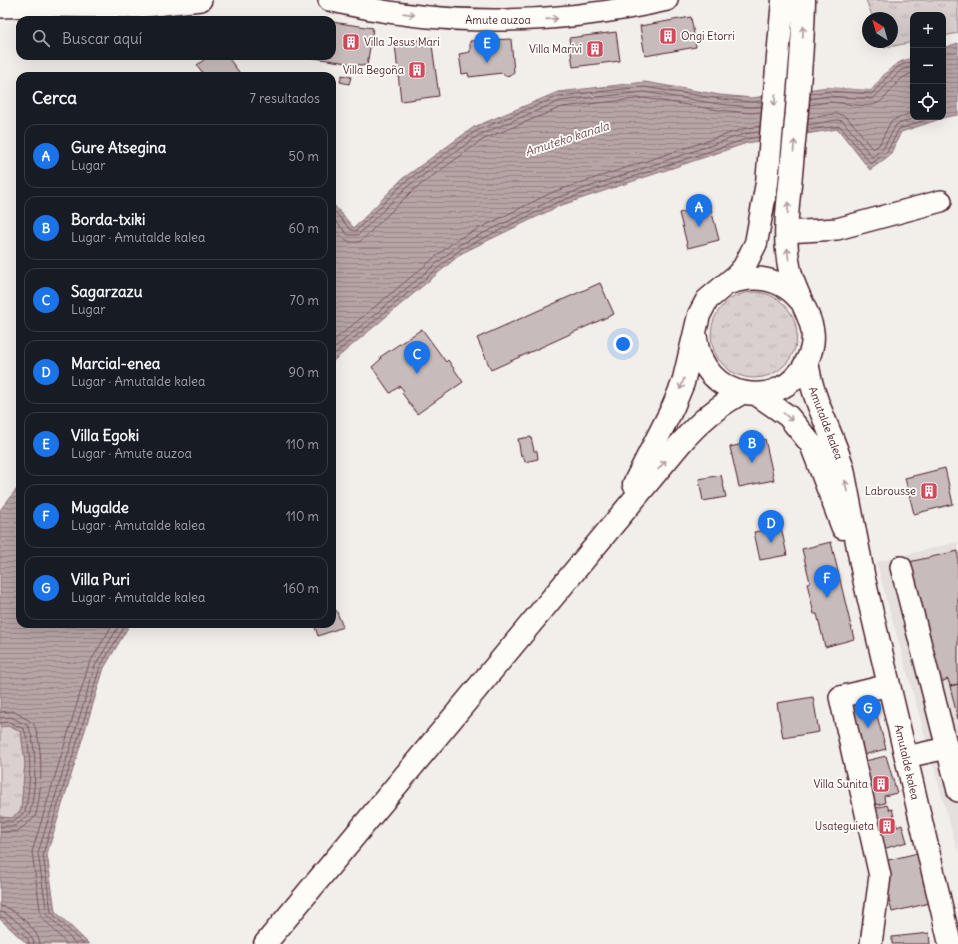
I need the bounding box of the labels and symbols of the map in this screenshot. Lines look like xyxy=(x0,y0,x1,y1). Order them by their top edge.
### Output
one-way arrow xyxy=(402,10,415,18)
north arrow xyxy=(862,12,898,48)
street label: Amute auzoa xyxy=(465,13,531,27)
one-way arrow xyxy=(545,15,558,22)
building icon: Ongi Etorri xyxy=(658,26,678,46)
one-way arrow xyxy=(799,26,807,39)
place label: Ongi Etorri xyxy=(681,29,735,43)
pin: E xyxy=(474,30,500,63)
building icon: Villa Jesus Mari xyxy=(341,32,361,52)
place label: Villa Jesus Mari xyxy=(364,35,440,49)
building icon: Villa Marivi xyxy=(585,39,605,59)
place label: Villa Marivi xyxy=(529,42,582,56)
building icon: Villa Begoña xyxy=(407,60,427,80)
place label: Villa Begoña xyxy=(343,63,404,77)
one-way arrow xyxy=(771,93,778,106)
water label: Amuteko kanala xyxy=(523,118,612,159)
one-way arrow xyxy=(790,140,797,153)
pin: A xyxy=(686,194,712,227)
one-way arrow xyxy=(785,202,792,215)
one-way arrow xyxy=(784,248,791,261)
your location xyxy=(613,334,633,354)
pin: C xyxy=(404,341,430,374)
one-way arrow xyxy=(678,378,686,390)
street label: Amutalde kalea xyxy=(806,385,846,461)
one-way arrow xyxy=(783,412,793,421)
pin: B xyxy=(739,430,765,463)
one-way arrow xyxy=(657,459,666,470)
one-way arrow xyxy=(842,480,850,493)
building icon: Labrousse xyxy=(919,481,939,501)
place label: Labrousse xyxy=(865,484,916,498)
pin: D xyxy=(758,510,784,543)
pin: F xyxy=(814,565,840,598)
pin: G xyxy=(855,695,881,728)
street label: Amutalde kalea xyxy=(892,723,922,801)
building icon: Villa Sunita xyxy=(871,774,891,794)
place label: Villa Sunita xyxy=(813,777,868,791)
building icon: Usateguieta xyxy=(877,816,897,836)
place label: Usateguieta xyxy=(815,819,874,833)

